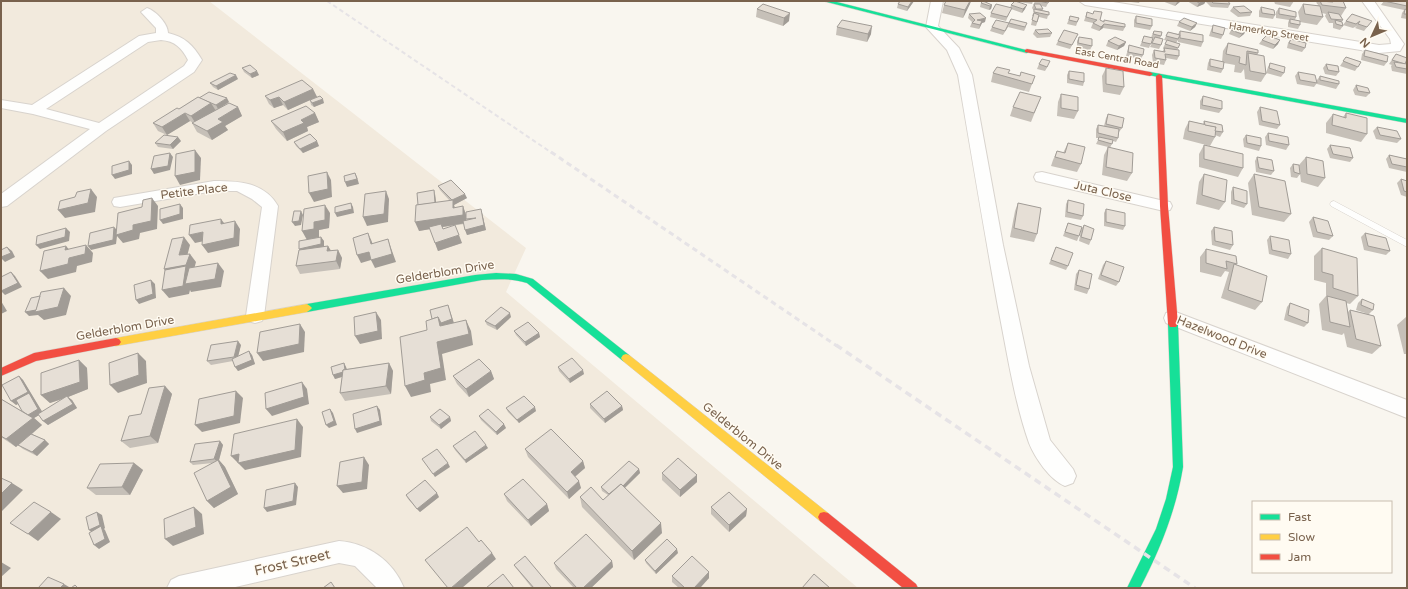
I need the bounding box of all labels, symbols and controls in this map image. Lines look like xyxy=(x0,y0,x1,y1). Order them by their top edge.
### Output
north arrow xyxy=(1352,16,1392,56)
street label: Hamerkop Street xyxy=(1228,20,1310,44)
text: N xyxy=(1357,35,1373,50)
street label: East Central Road xyxy=(1074,45,1160,71)
street label: Juta Close xyxy=(1073,178,1133,204)
street label: Petite Place xyxy=(160,180,229,202)
street label: Gelderblom Drive xyxy=(395,257,495,287)
street label: Gelderblom Drive xyxy=(75,312,175,344)
street label: Hazelwood Drive xyxy=(1175,313,1269,362)
street label: Gelderblom Drive xyxy=(700,399,786,473)
legend xyxy=(1252,501,1392,573)
text: Fast xyxy=(1288,510,1312,524)
text: Slow xyxy=(1288,530,1315,544)
street label: Frost Street xyxy=(252,545,332,579)
text: Jam xyxy=(1288,550,1311,564)

